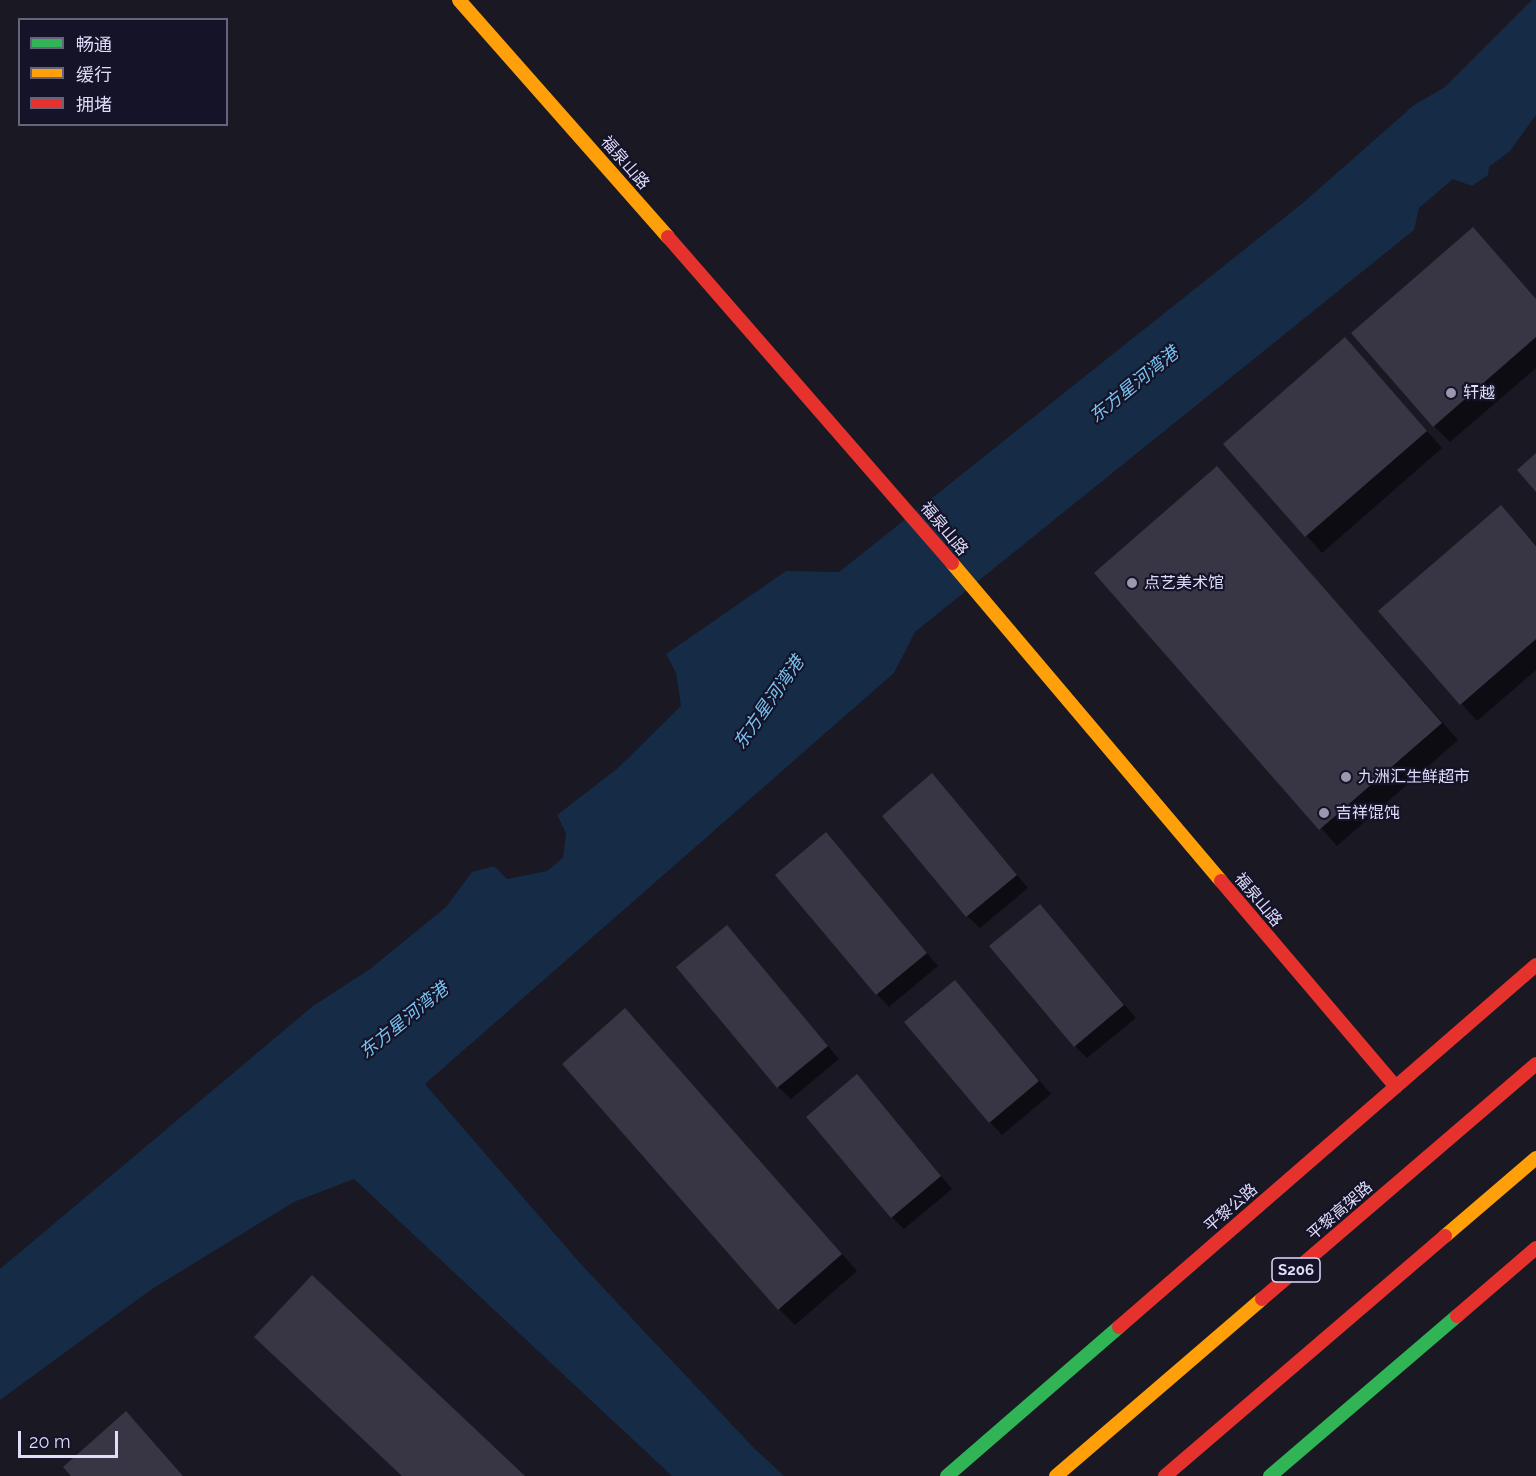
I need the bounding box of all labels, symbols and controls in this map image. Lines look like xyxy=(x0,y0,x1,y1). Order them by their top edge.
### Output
legend xyxy=(18,18,228,126)
text: 畅通 xyxy=(76,34,112,55)
text: 缓行 xyxy=(76,64,112,85)
text: 拥堵 xyxy=(76,94,112,115)
street label: 福泉山路 xyxy=(597,133,653,193)
water label: 东方星河湾港 xyxy=(1085,343,1183,427)
place label: 轩越 xyxy=(1463,383,1495,403)
marker: 轩越 xyxy=(1444,386,1458,400)
street label: 福泉山路 xyxy=(916,498,972,560)
place label: 点艺美术馆 xyxy=(1144,573,1224,593)
marker: 点艺美术馆 xyxy=(1125,576,1139,590)
water label: 东方星河湾港 xyxy=(729,653,809,753)
place label: 九洲汇生鲜超市 xyxy=(1358,767,1470,787)
marker: 九洲汇生鲜超市 xyxy=(1339,770,1353,784)
place label: 吉祥馄饨 xyxy=(1336,803,1400,823)
marker: 吉祥馄饨 xyxy=(1317,806,1331,820)
street label: 福泉山路 xyxy=(1230,869,1286,931)
water label: 东方星河湾港 xyxy=(355,979,453,1063)
street label: 平黎高架路 xyxy=(1304,1178,1376,1244)
street label: 平黎公路 xyxy=(1201,1180,1261,1236)
road number: S206 xyxy=(1272,1258,1320,1282)
scale bar xyxy=(21,1419,122,1457)
text: 20 m xyxy=(29,1431,71,1452)

